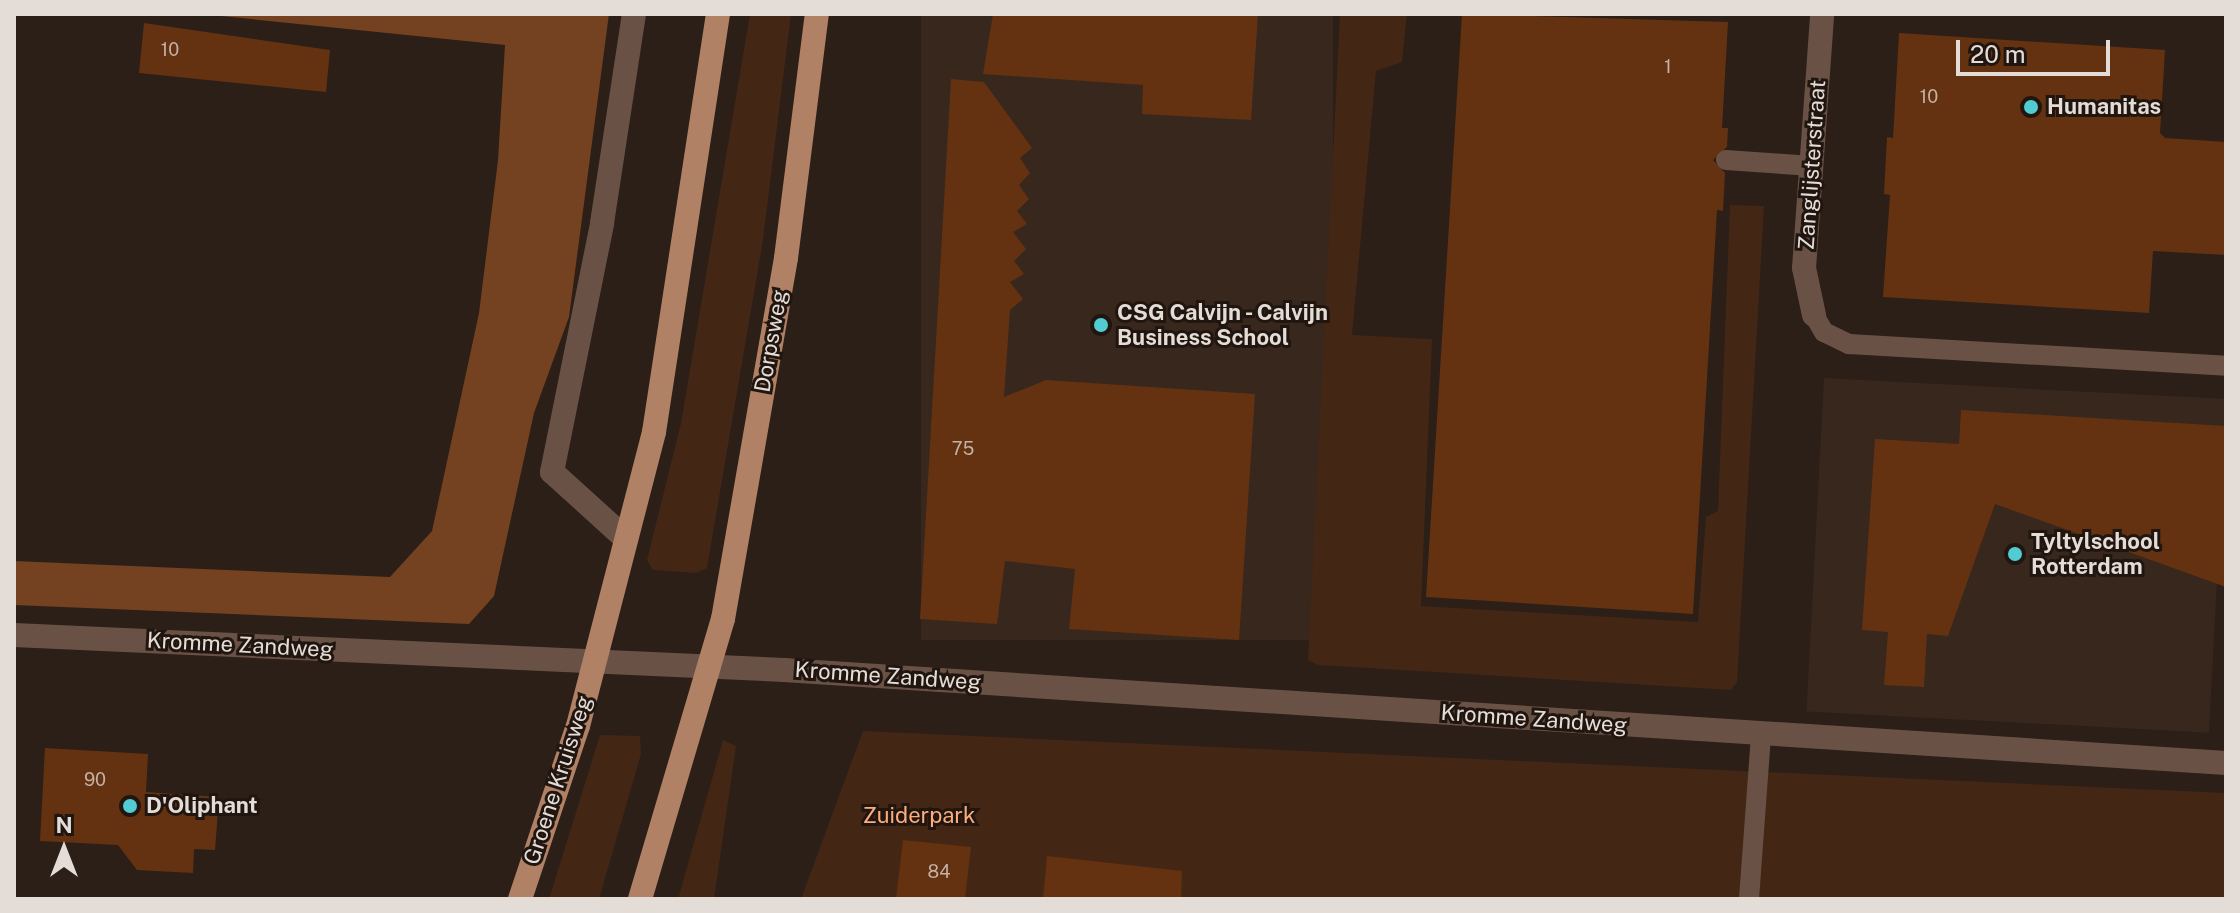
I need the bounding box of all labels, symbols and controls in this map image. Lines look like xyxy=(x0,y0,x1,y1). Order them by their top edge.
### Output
scale bar xyxy=(1960,24,2114,74)
house number: 10 xyxy=(161,39,179,61)
text: 20 m xyxy=(1970,40,2026,68)
house number: 1 xyxy=(1664,56,1672,78)
street label: Zanglijsterstraat xyxy=(1793,79,1831,251)
house number: 10 xyxy=(1920,86,1938,108)
place label: Humanitas xyxy=(2047,94,2161,120)
marker: Humanitas xyxy=(2022,98,2040,116)
street label: Dorpsweg xyxy=(749,288,793,394)
place label: CSG Calvijn - Calvijn Business School xyxy=(1117,299,1331,350)
marker: CSG Calvijn - Calvijn Business School xyxy=(1092,316,1110,334)
house number: 75 xyxy=(952,438,974,460)
place label: Tyltylschool Rotterdam xyxy=(2031,528,2160,580)
marker: Tyltylschool Rotterdam xyxy=(2006,545,2024,563)
street label: Kromme Zandweg xyxy=(146,627,334,663)
street label: Kromme Zandweg xyxy=(794,656,982,696)
street label: Groene Kruisweg xyxy=(518,692,598,868)
street label: Kromme Zandweg xyxy=(1440,699,1628,739)
house number: 90 xyxy=(84,769,106,791)
place label: D'Oliphant xyxy=(146,793,258,819)
marker: D'Oliphant xyxy=(121,797,139,815)
park label: Zuiderpark xyxy=(863,803,975,829)
north arrow xyxy=(24,809,104,889)
text: N xyxy=(55,812,73,838)
house number: 84 xyxy=(928,861,950,883)

